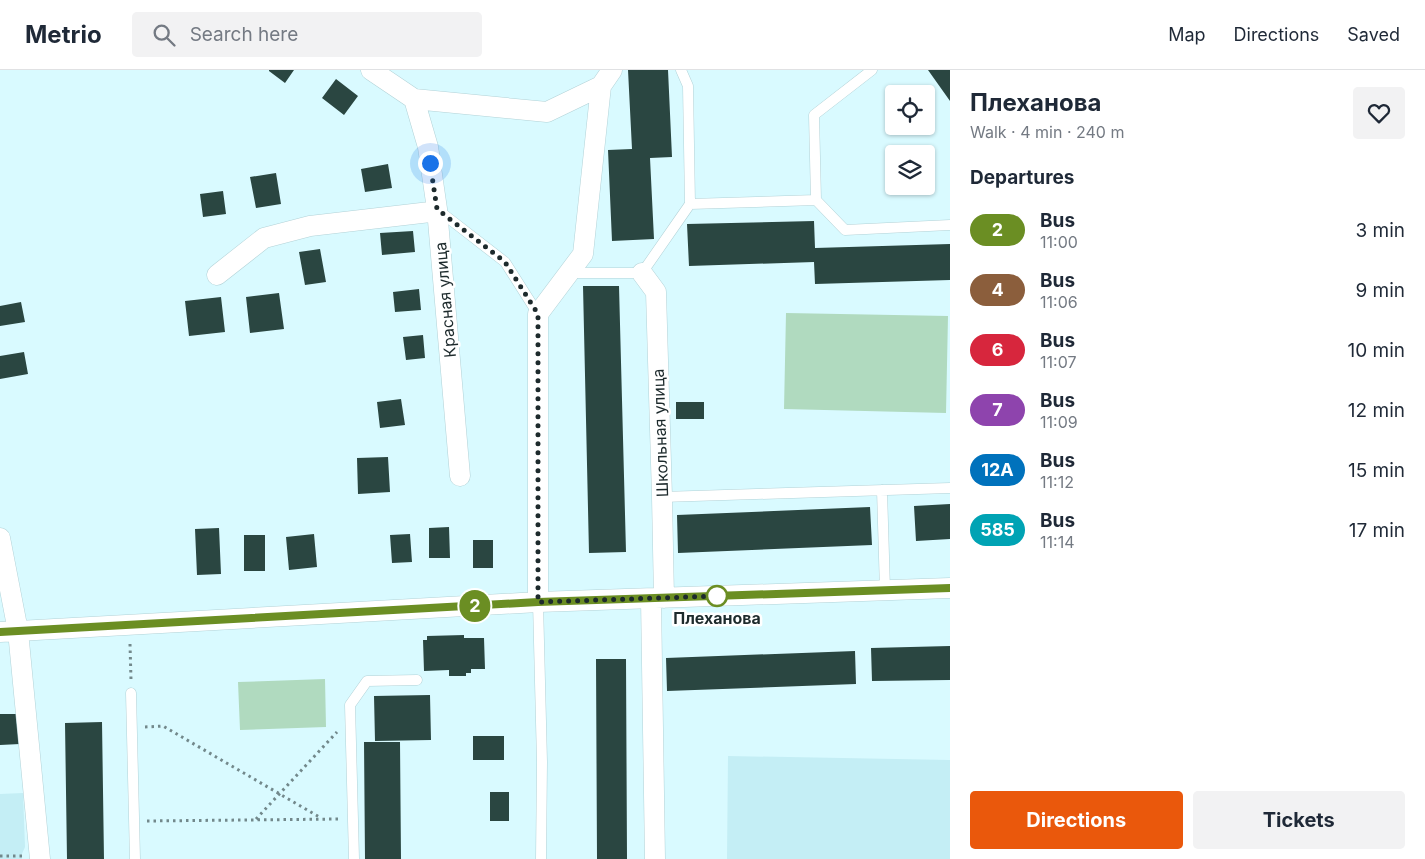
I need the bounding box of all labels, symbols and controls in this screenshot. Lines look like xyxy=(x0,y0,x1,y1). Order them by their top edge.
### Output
search box xyxy=(132,12,482,57)
text: Metrio xyxy=(25,20,102,49)
icon: search xyxy=(150,21,178,49)
text: Search here xyxy=(190,23,298,46)
text: Map xyxy=(1168,24,1206,45)
text: Directions xyxy=(1234,24,1319,45)
text: Saved xyxy=(1347,24,1400,45)
map controls xyxy=(885,85,935,195)
button: locate xyxy=(885,85,935,135)
button: heart xyxy=(1353,87,1405,139)
text: Плеханова xyxy=(970,88,1101,117)
text: Walk · 4 min · 240 m xyxy=(970,122,1124,142)
button: layers xyxy=(885,145,935,195)
your location xyxy=(418,151,443,176)
text: Departures xyxy=(970,166,1074,189)
text: Bus xyxy=(1040,209,1075,232)
text: 2 xyxy=(992,219,1003,240)
text: 3 min xyxy=(1355,219,1405,242)
text: 11:00 xyxy=(1040,232,1078,252)
street label: Красная улица xyxy=(430,241,460,359)
text: Bus xyxy=(1040,269,1075,292)
text: 4 xyxy=(991,279,1004,300)
text: 9 min xyxy=(1355,279,1405,302)
text: 11:06 xyxy=(1040,292,1078,312)
text: Bus xyxy=(1040,329,1075,352)
text: 6 xyxy=(992,339,1003,360)
text: 10 min xyxy=(1347,339,1405,362)
text: 11:07 xyxy=(1040,352,1076,372)
street label: Школьная улица xyxy=(648,368,672,498)
text: Bus xyxy=(1040,389,1075,412)
text: 7 xyxy=(992,399,1003,420)
text: 12 min xyxy=(1348,399,1405,422)
text: 11:09 xyxy=(1040,412,1078,432)
text: Bus xyxy=(1040,449,1075,472)
text: 12А xyxy=(981,459,1014,480)
text: 15 min xyxy=(1348,459,1405,482)
text: 11:12 xyxy=(1040,472,1074,492)
text: Bus xyxy=(1040,509,1075,532)
text: 585 xyxy=(980,519,1015,540)
text: 17 min xyxy=(1349,519,1405,542)
text: 11:14 xyxy=(1040,532,1074,552)
marker: Плеханова xyxy=(706,585,728,607)
line badge: 2 xyxy=(459,590,491,622)
text: 2 xyxy=(469,595,481,616)
place label: Плеханова xyxy=(673,608,761,628)
button: Directions xyxy=(970,791,1183,849)
button: Tickets xyxy=(1193,791,1405,849)

